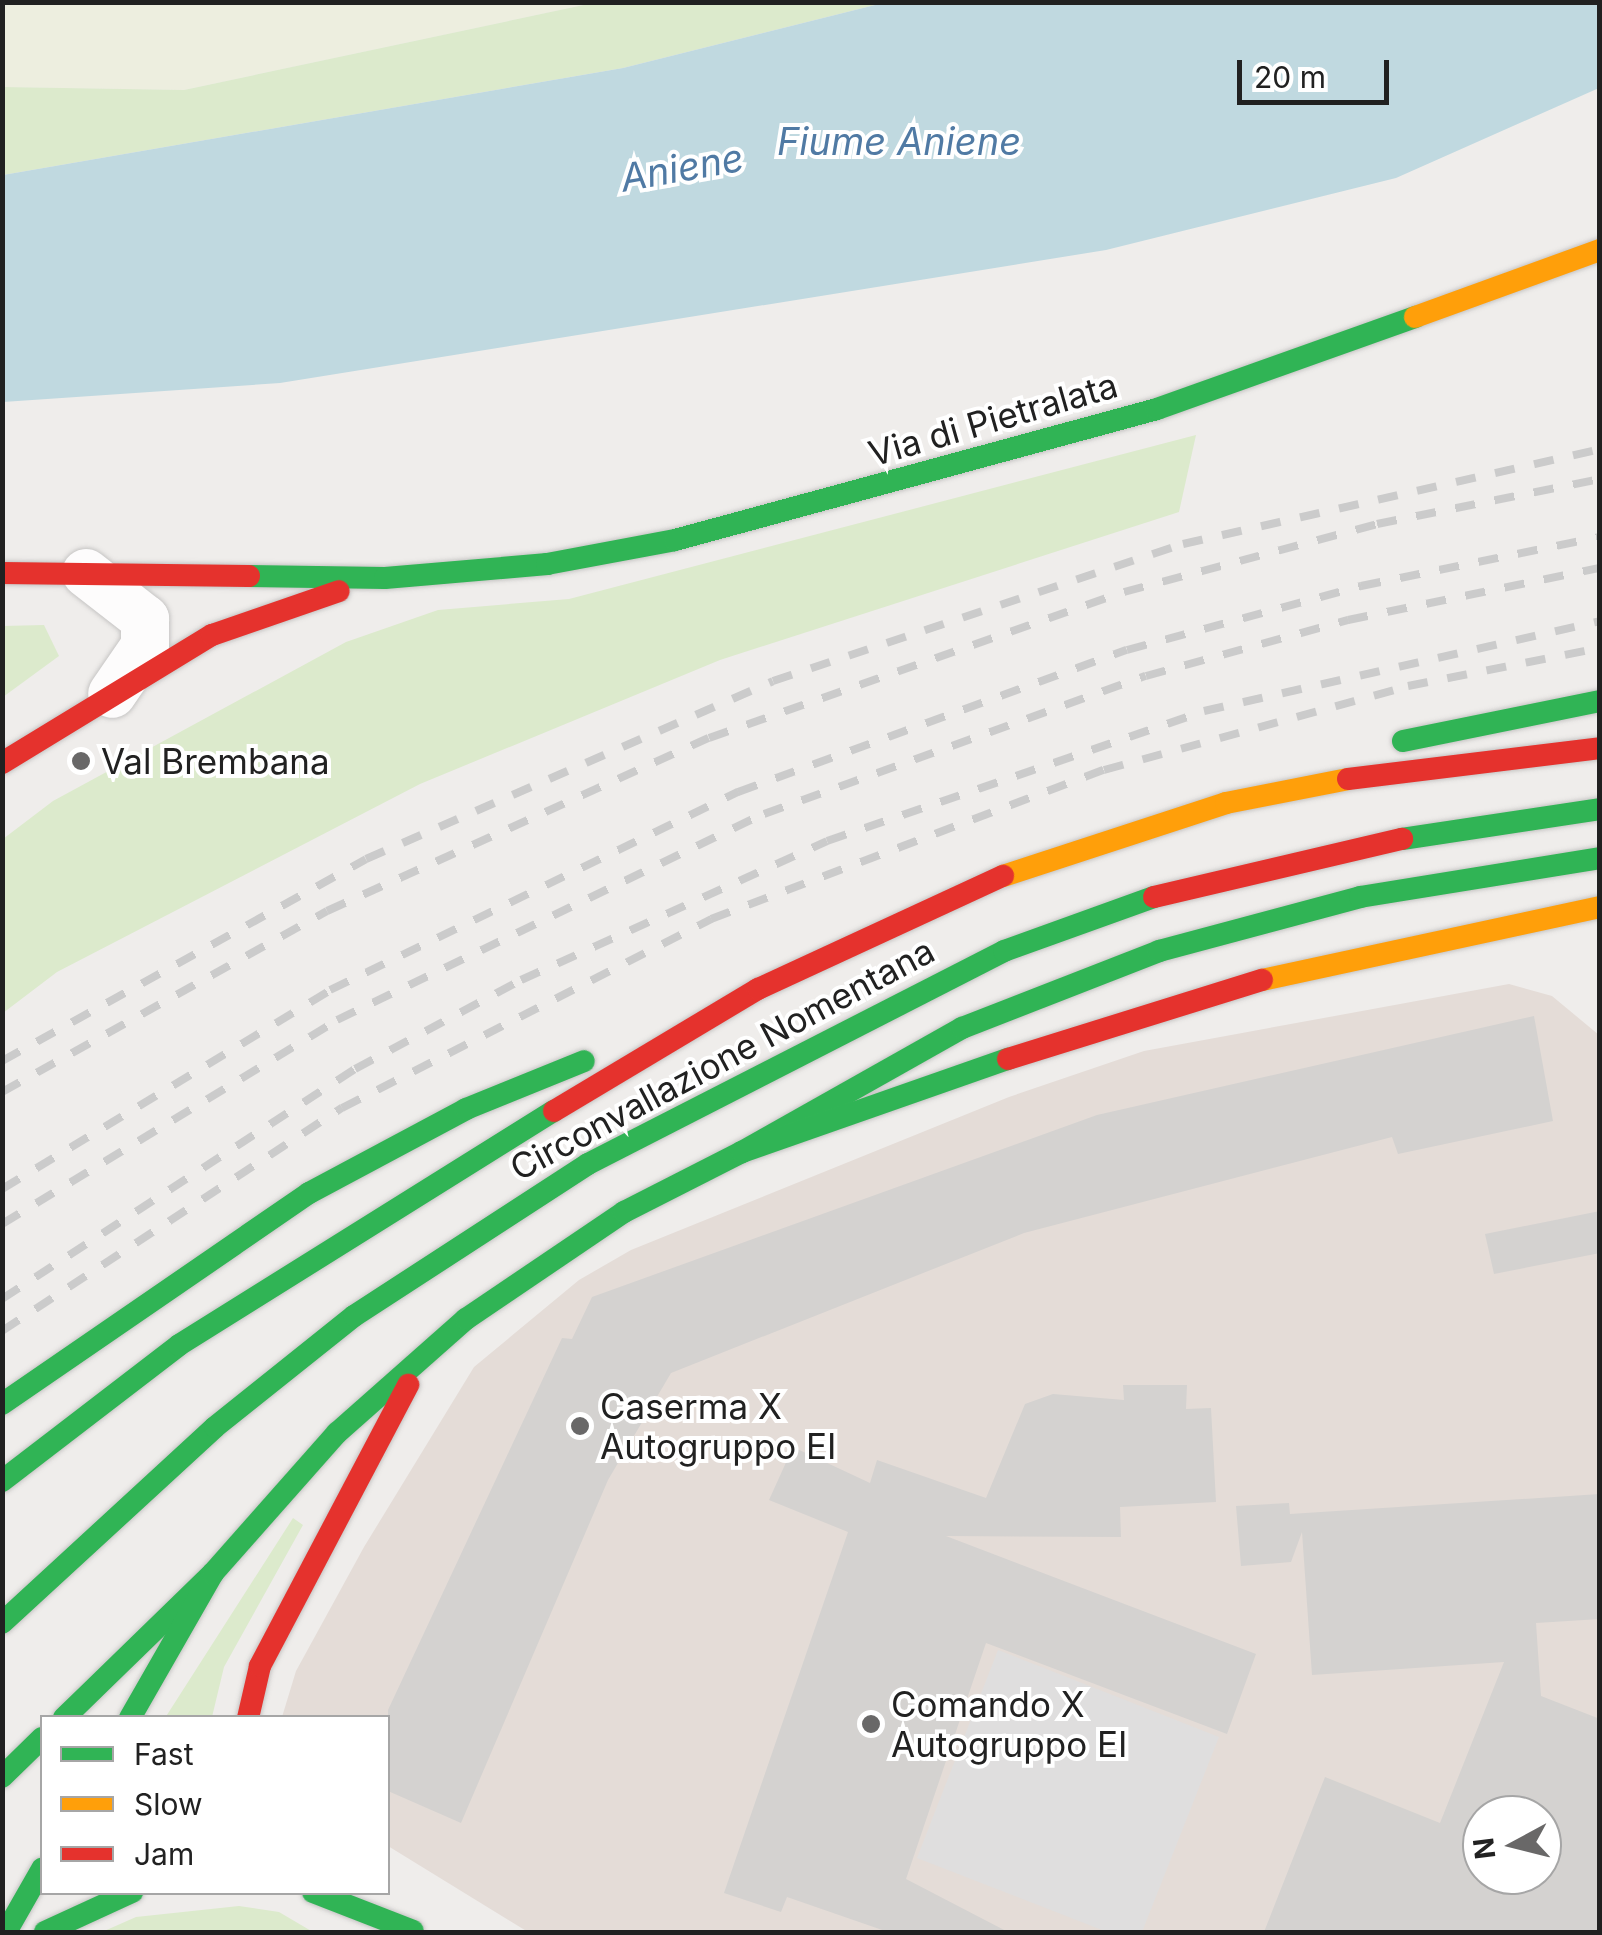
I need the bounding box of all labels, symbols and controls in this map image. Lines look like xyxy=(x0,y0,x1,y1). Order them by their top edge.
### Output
scale bar xyxy=(1242,40,1394,102)
text: 20 m xyxy=(1254,59,1326,95)
water label: Fiume Aniene xyxy=(777,119,1021,165)
water label: Aniene xyxy=(617,135,747,201)
street label: Via di Pietralata xyxy=(864,363,1122,475)
place label: Val Brembana xyxy=(101,740,330,782)
marker: Val Brembana xyxy=(70,750,92,772)
street label: Circonvallazione Nomentana xyxy=(503,929,941,1189)
place label: Caserma X Autogruppo EI xyxy=(600,1385,836,1467)
marker: Caserma X Autogruppo EI xyxy=(569,1415,591,1437)
place label: Comando X Autogruppo EI xyxy=(891,1683,1127,1765)
marker: Comando X Autogruppo EI xyxy=(860,1713,882,1735)
legend xyxy=(40,1715,390,1895)
text: Fast xyxy=(134,1736,193,1772)
text: Slow xyxy=(134,1786,203,1822)
north arrow xyxy=(1462,1795,1562,1895)
text: Jam xyxy=(134,1836,194,1872)
text: N xyxy=(1466,1836,1502,1861)

